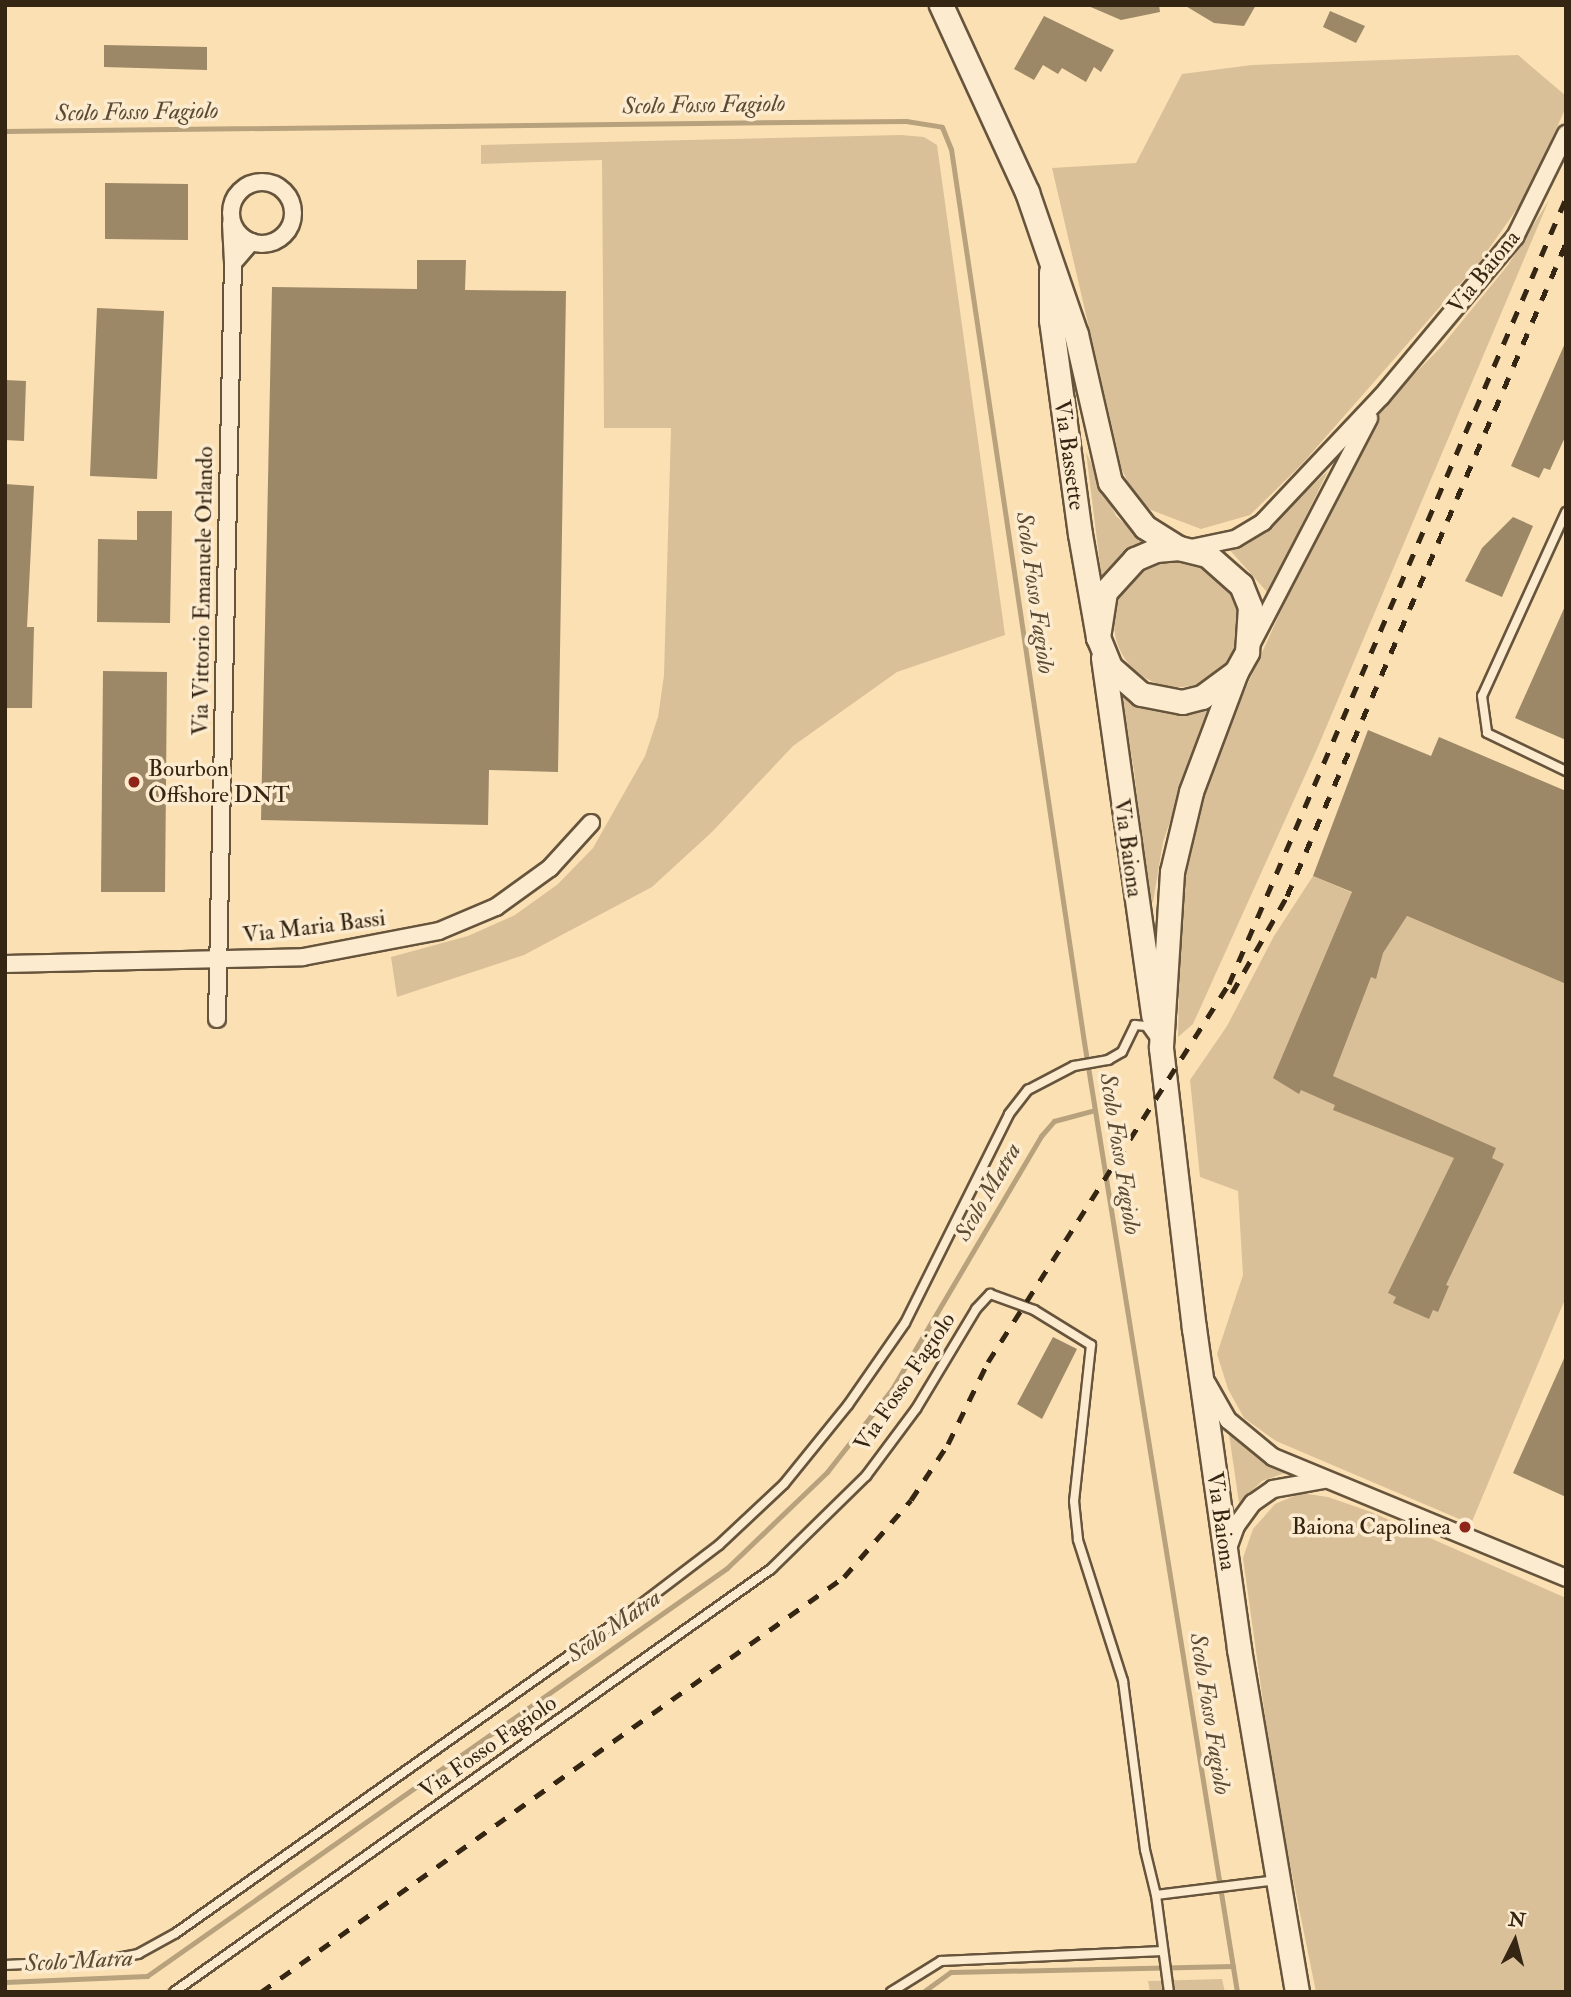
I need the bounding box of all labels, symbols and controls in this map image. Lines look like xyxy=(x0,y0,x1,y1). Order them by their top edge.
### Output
water label: Scolo Fosso Fagiolo xyxy=(622,89,786,121)
water label: Scolo Fosso Fagiolo xyxy=(55,96,219,128)
street label: Via Baiona xyxy=(1442,225,1526,319)
street label: Via Bassette xyxy=(1048,398,1090,512)
street label: Via Vittorio Emanuele Orlando xyxy=(187,446,219,736)
water label: Scolo Fosso Fagiolo xyxy=(1009,510,1061,676)
place label: Bourbon Offshore DNT xyxy=(148,755,290,809)
marker: Bourbon Offshore DNT xyxy=(126,774,142,790)
street label: Via Baiona xyxy=(1107,797,1149,899)
street label: Via Maria Bassi xyxy=(241,905,387,949)
water label: Scolo Fosso Fagiolo xyxy=(1093,1071,1147,1237)
water label: Scolo Matra xyxy=(948,1138,1028,1246)
street label: Via Fosso Fagiolo xyxy=(848,1307,962,1457)
street label: Via Baiona xyxy=(1200,1470,1242,1572)
place label: Baiona Capolinea xyxy=(1292,1513,1451,1541)
marker: Baiona Capolinea xyxy=(1457,1519,1473,1535)
water label: Scolo Matra xyxy=(561,1583,667,1669)
water label: Scolo Fosso Fagiolo xyxy=(1183,1631,1237,1797)
street label: Via Fosso Fagiolo xyxy=(414,1689,562,1805)
north arrow xyxy=(1480,1906,1550,1976)
text: N xyxy=(1507,1907,1527,1933)
water label: Scolo Matra xyxy=(24,1944,134,1978)

